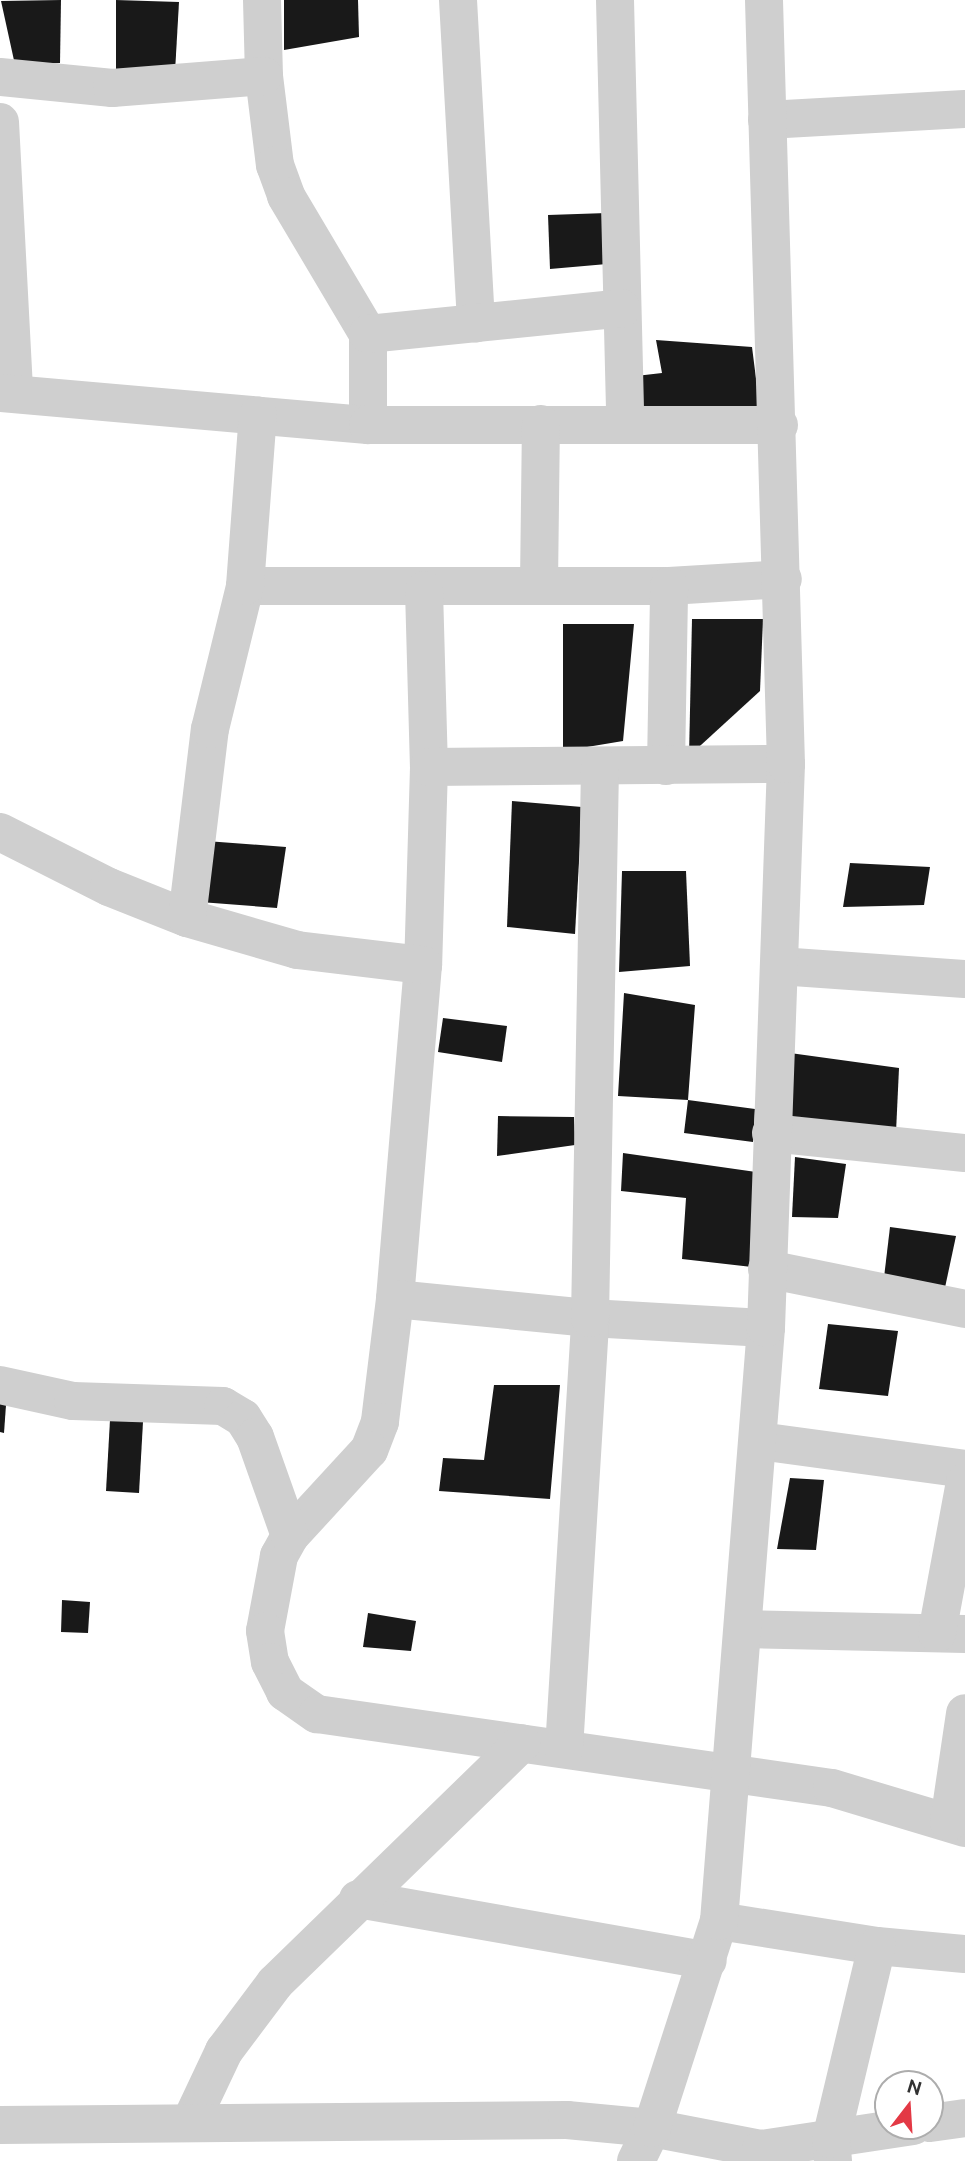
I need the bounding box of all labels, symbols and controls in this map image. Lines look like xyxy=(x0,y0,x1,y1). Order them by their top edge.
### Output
north arrow xyxy=(874,2070,944,2140)
text: N xyxy=(905,2074,925,2099)

